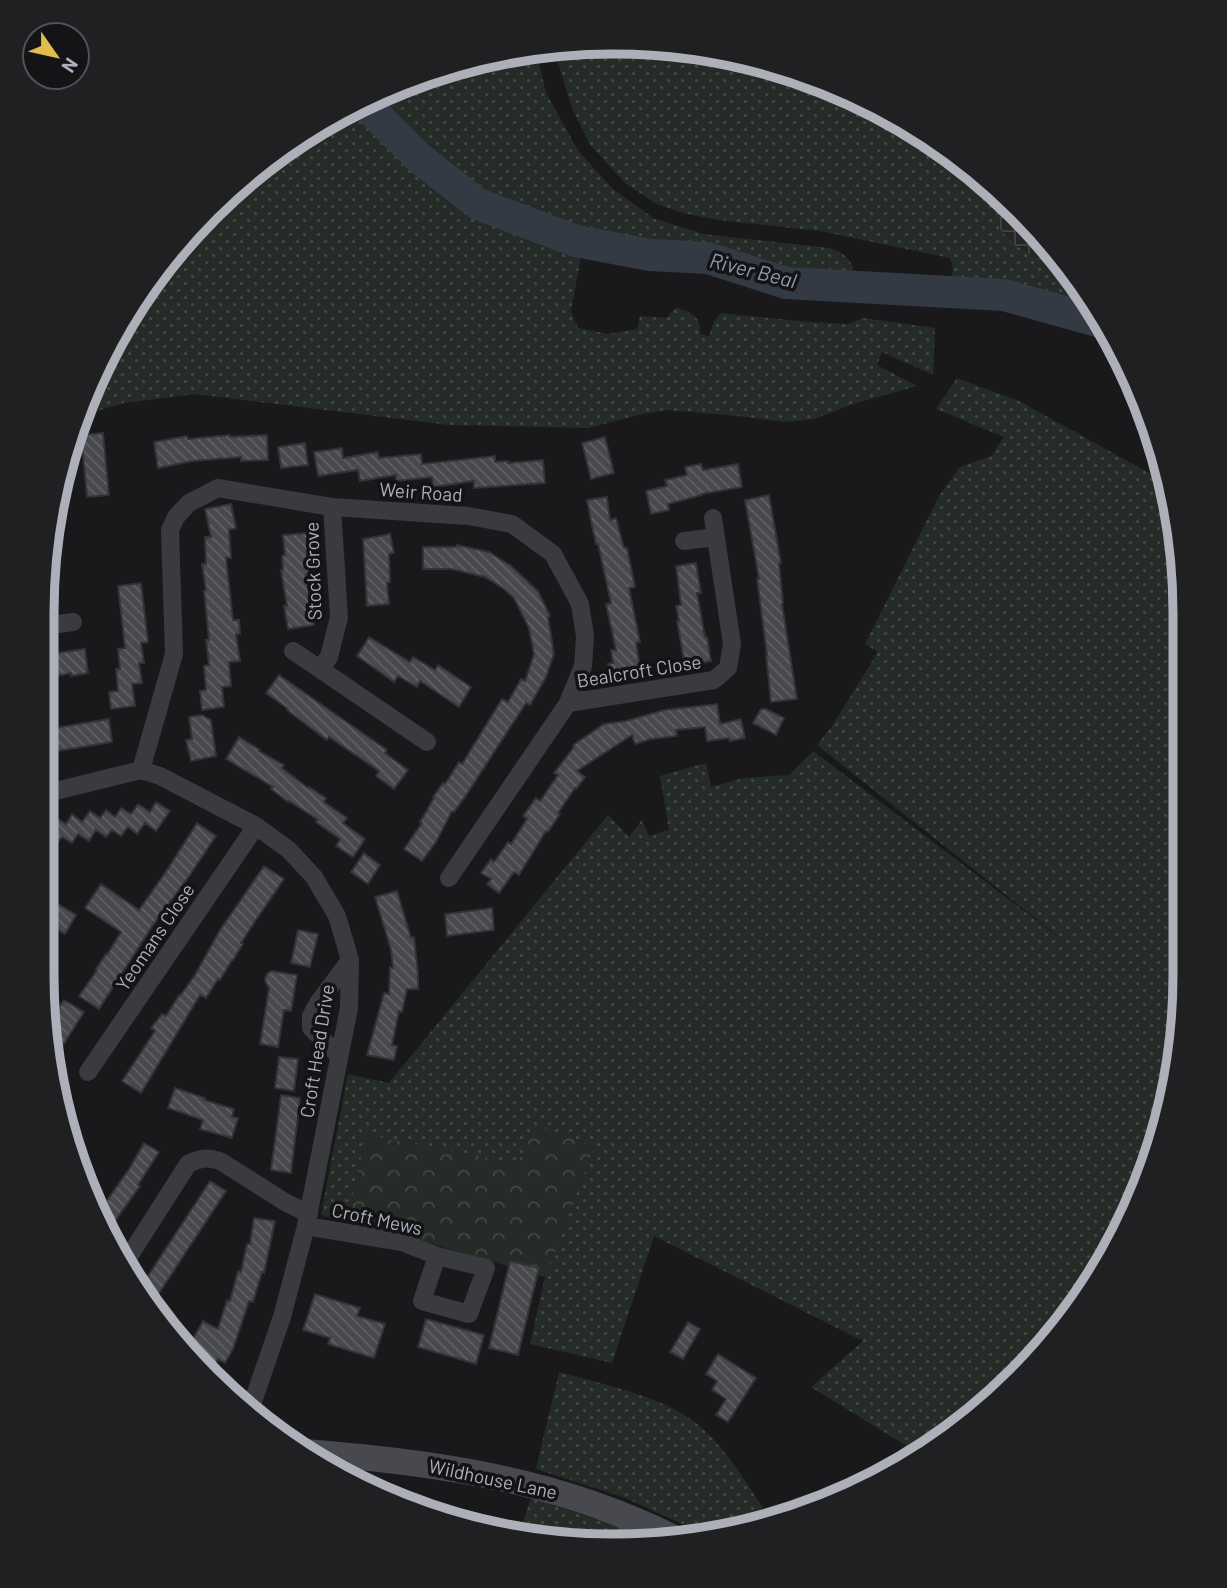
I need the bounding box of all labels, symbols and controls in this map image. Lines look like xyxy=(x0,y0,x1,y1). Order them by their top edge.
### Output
north arrow xyxy=(21,21,91,91)
text: N xyxy=(57,54,84,77)
water label: River Beal xyxy=(707,247,800,292)
street label: Weir Road xyxy=(379,477,463,506)
street label: Stock Grove xyxy=(299,521,326,621)
street label: Bealcroft Close xyxy=(575,649,703,692)
street label: Yeomans Close xyxy=(110,879,199,995)
street label: Croft Head Drive xyxy=(295,983,338,1119)
street label: Croft Mews xyxy=(330,1198,424,1239)
street label: Wildhouse Lane xyxy=(427,1454,559,1503)

